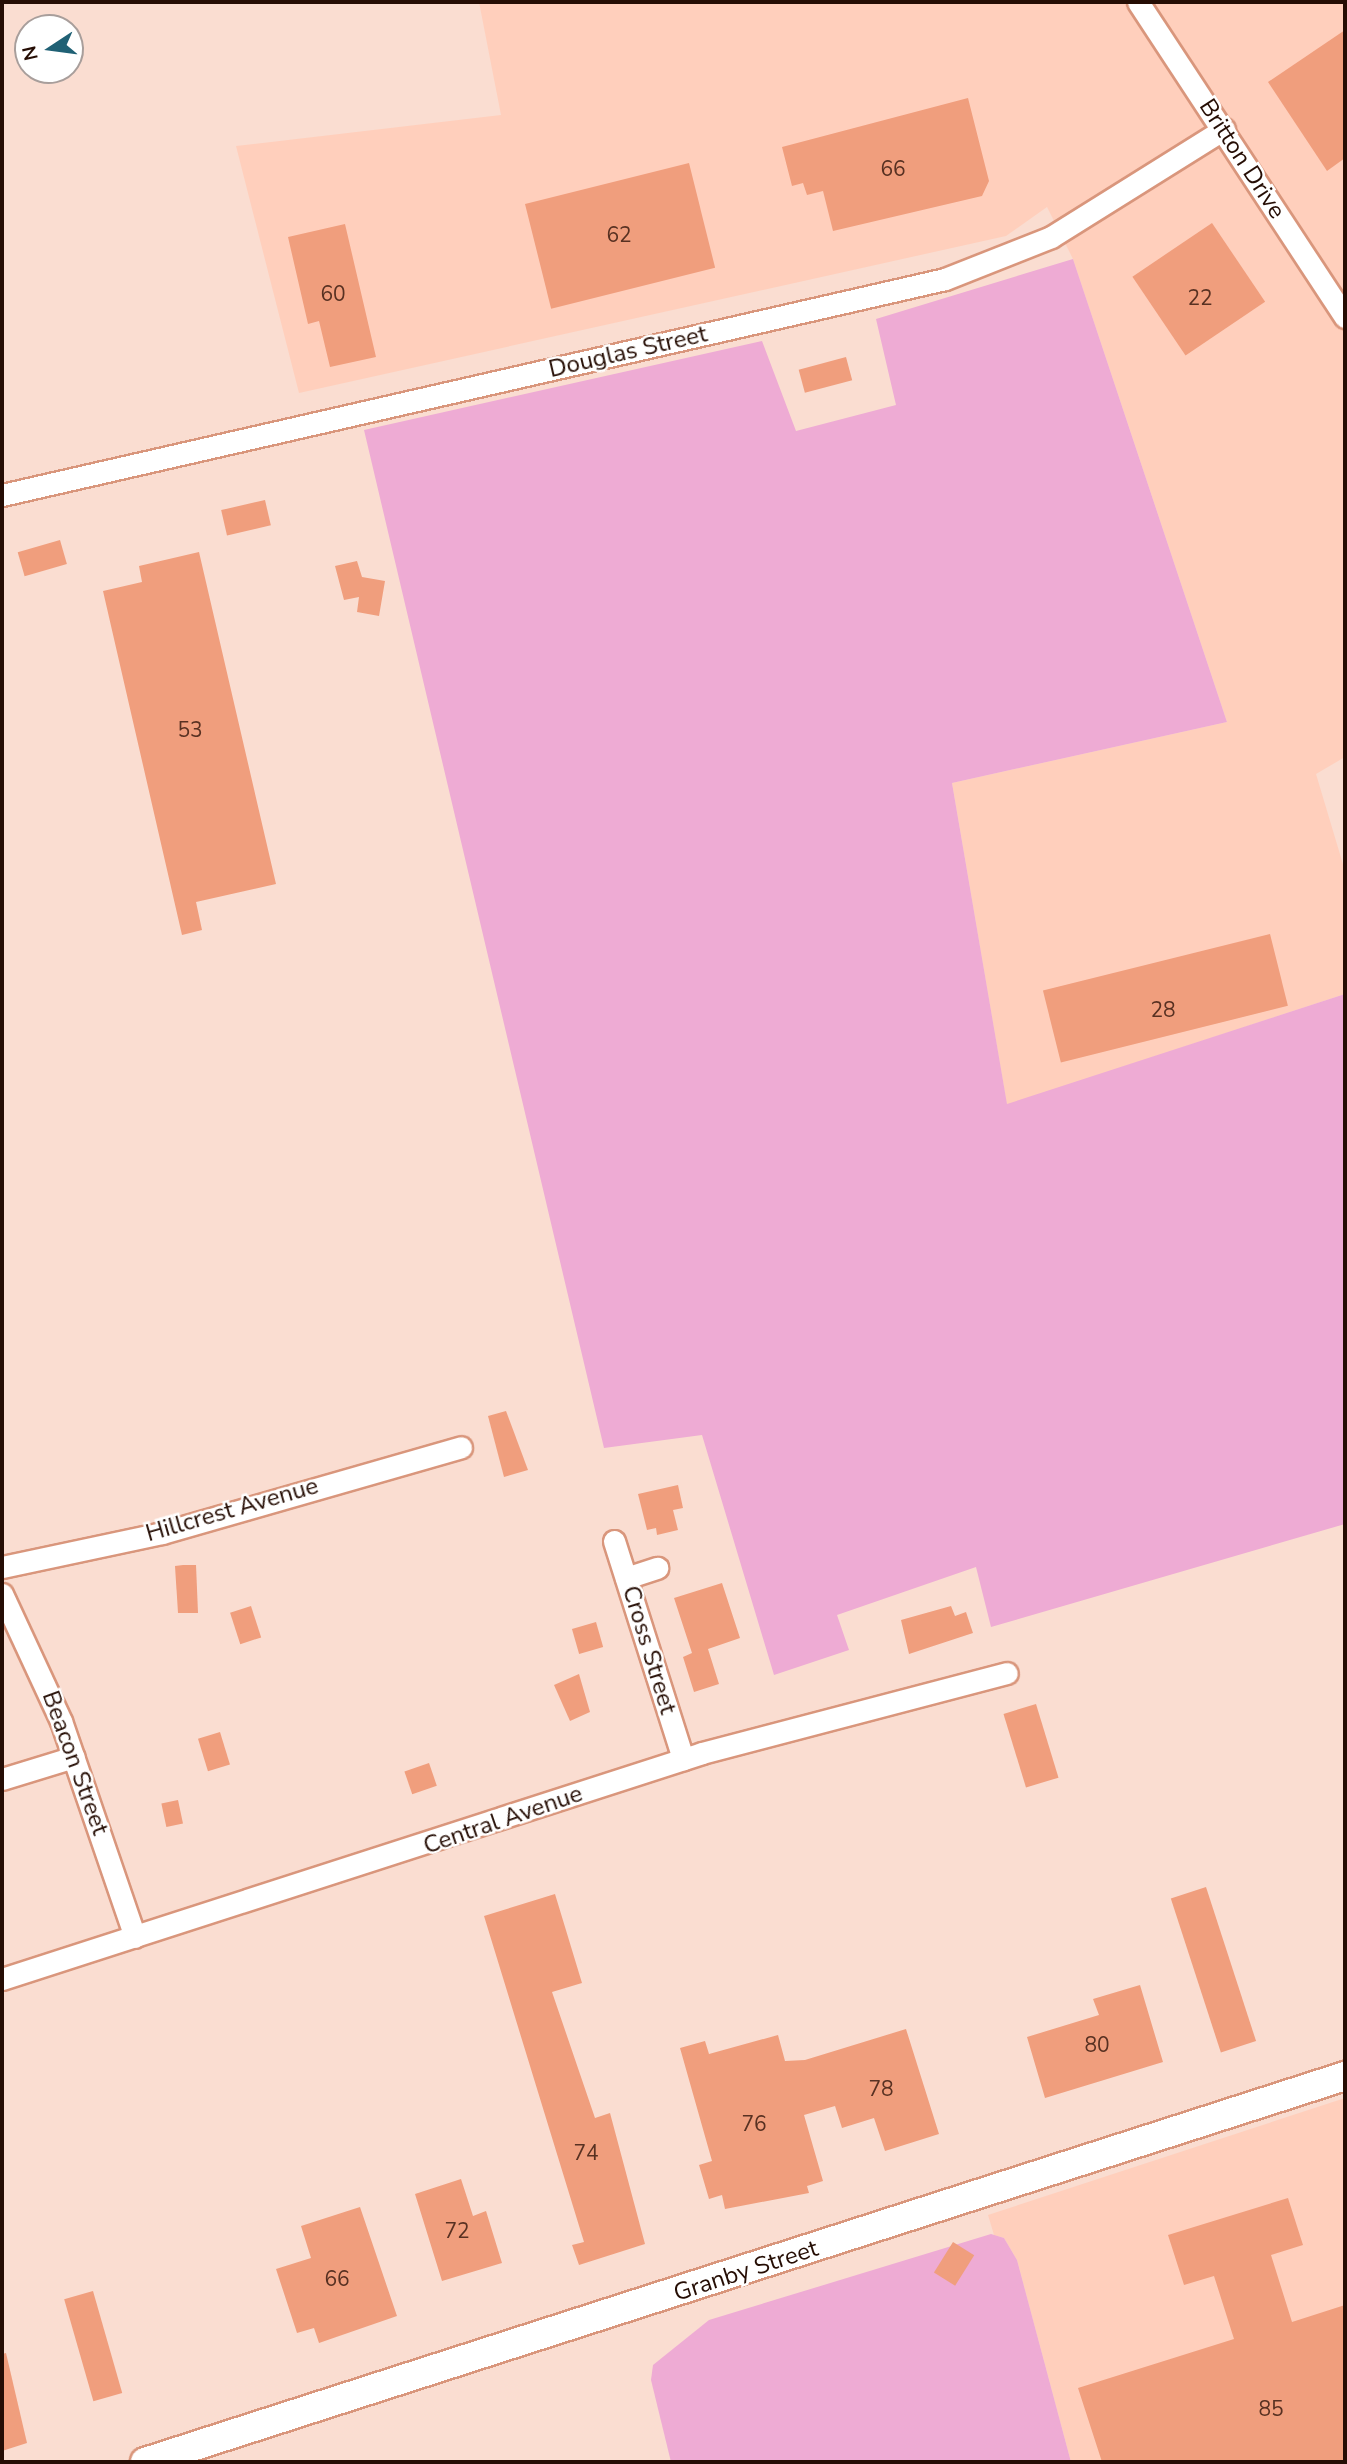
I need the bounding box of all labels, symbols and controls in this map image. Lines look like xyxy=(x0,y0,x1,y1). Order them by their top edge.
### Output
north arrow xyxy=(14,14,84,84)
text: N xyxy=(16,43,45,63)
street label: Britton Drive xyxy=(1193,94,1291,224)
house number: 66 xyxy=(880,156,906,182)
house number: 62 xyxy=(606,222,632,248)
house number: 60 xyxy=(320,281,346,307)
house number: 22 xyxy=(1187,285,1213,311)
street label: Douglas Street xyxy=(546,320,710,384)
house number: 53 xyxy=(177,717,203,743)
house number: 28 xyxy=(1150,997,1176,1023)
street label: Hillcrest Avenue xyxy=(143,1472,321,1548)
street label: Cross Street xyxy=(616,1582,682,1718)
street label: Beacon Street xyxy=(36,1687,114,1839)
street label: Central Avenue xyxy=(420,1779,586,1861)
house number: 80 xyxy=(1084,2032,1110,2058)
house number: 78 xyxy=(868,2076,894,2102)
house number: 76 xyxy=(741,2111,767,2137)
house number: 74 xyxy=(573,2140,599,2166)
house number: 72 xyxy=(444,2218,470,2244)
street label: Granby Street xyxy=(670,2234,822,2308)
house number: 66 xyxy=(324,2266,350,2292)
house number: 85 xyxy=(1258,2396,1284,2422)

